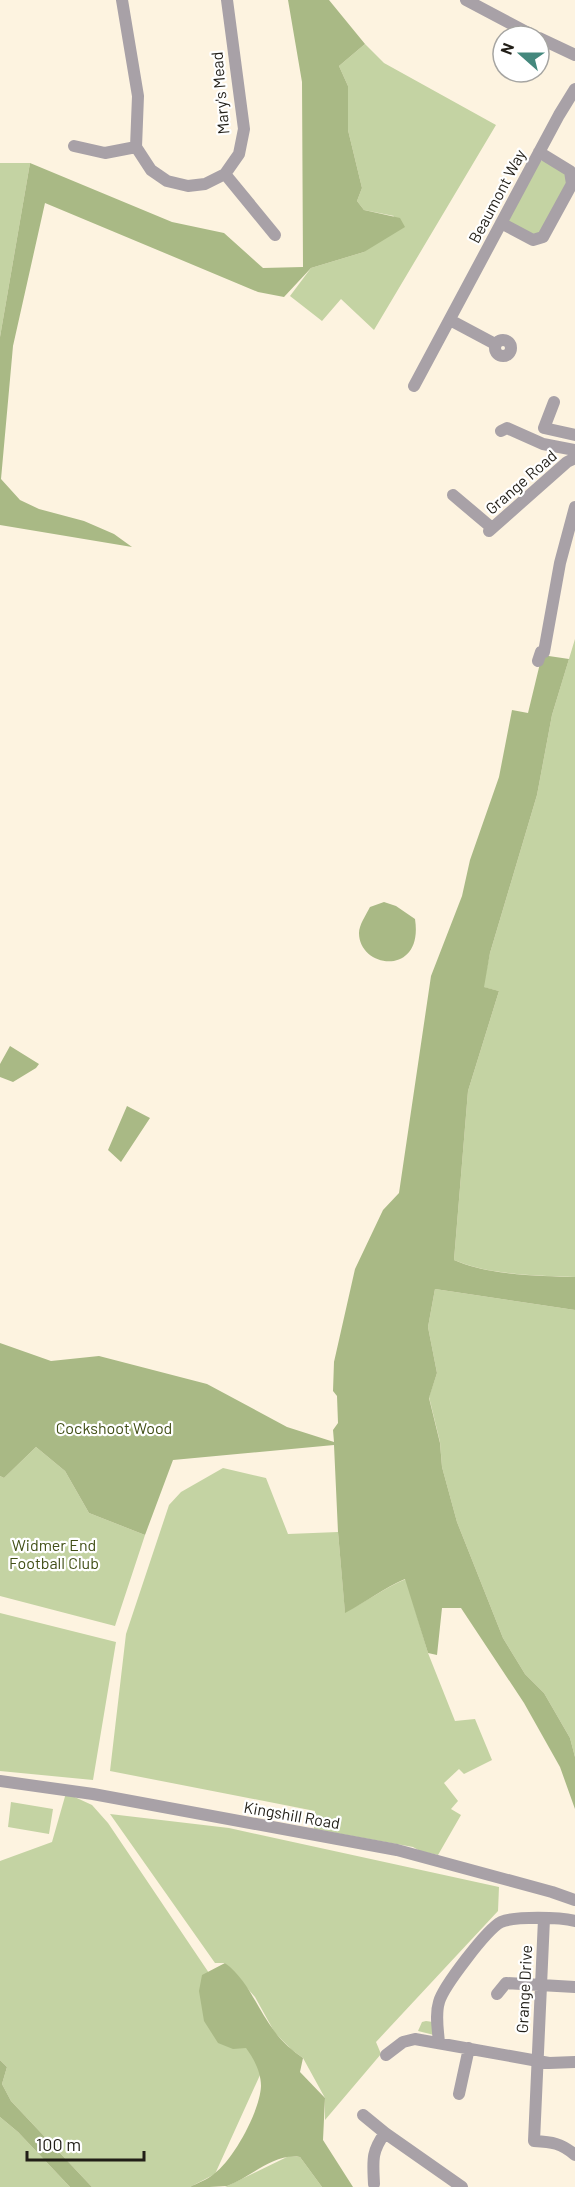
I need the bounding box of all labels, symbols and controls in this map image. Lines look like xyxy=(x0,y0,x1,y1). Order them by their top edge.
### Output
north arrow xyxy=(491,24,551,84)
text: N xyxy=(496,40,517,57)
street label: Mary's Mead xyxy=(206,51,233,135)
street label: Beaumont Way xyxy=(464,145,530,246)
street label: Grange Road xyxy=(481,446,560,518)
park label: Cockshoot Wood xyxy=(56,1418,172,1437)
park label: Widmer End Football Club xyxy=(9,1535,99,1572)
street label: Kingshill Road xyxy=(243,1797,342,1832)
street label: Grange Drive xyxy=(512,1944,535,2034)
scale bar xyxy=(27,2124,144,2162)
text: 100 m xyxy=(36,2133,81,2155)

